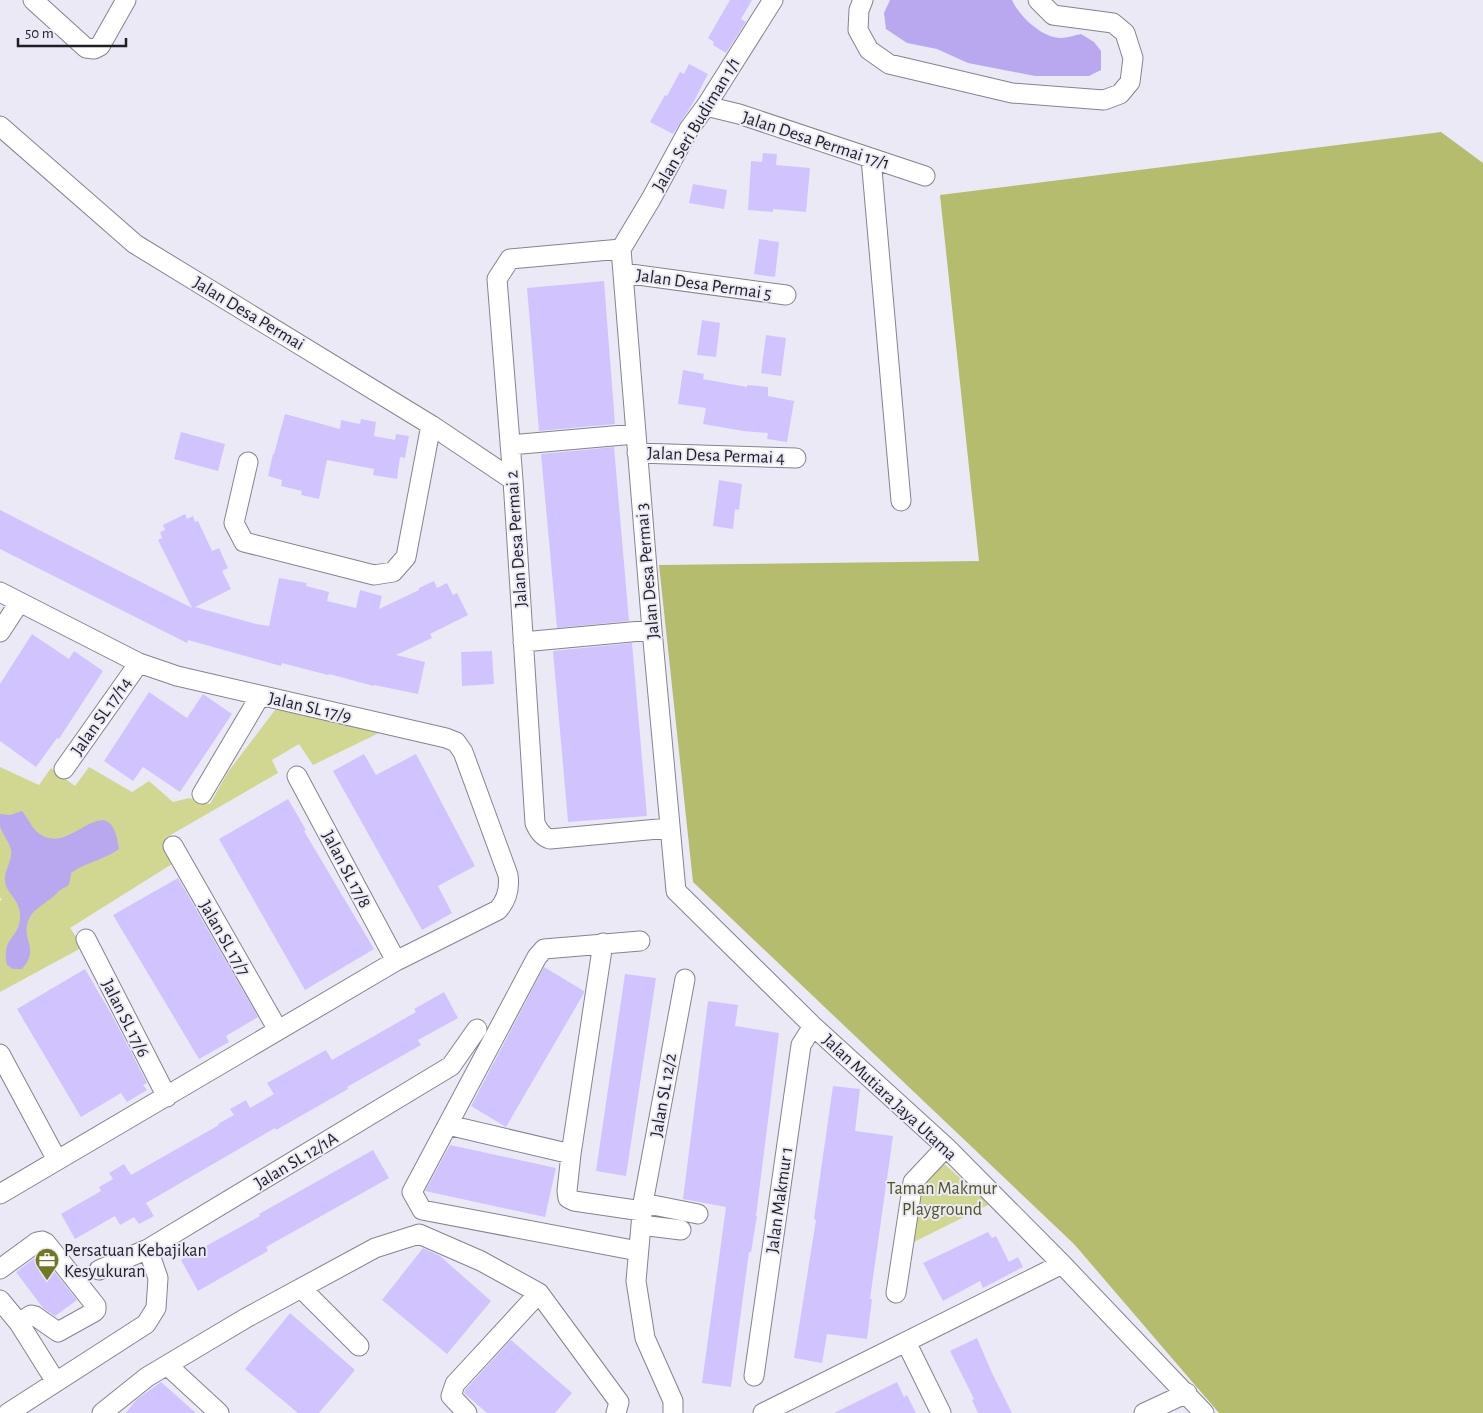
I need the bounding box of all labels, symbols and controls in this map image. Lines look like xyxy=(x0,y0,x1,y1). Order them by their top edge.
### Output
scale bar xyxy=(18,15,125,47)
text: 50 m xyxy=(25,26,54,41)
street label: Jalan Seri Budiman 1/1 xyxy=(650,54,744,195)
street label: Jalan Desa Permai 17/1 xyxy=(740,109,892,173)
street label: Jalan Desa Permai 5 xyxy=(635,267,773,303)
street label: Jalan Desa Permai xyxy=(190,274,307,354)
street label: Jalan Desa Permai 4 xyxy=(647,445,785,467)
street label: Jalan Desa Permai 2 xyxy=(503,470,531,608)
street label: Jalan Desa Permai 3 xyxy=(633,502,663,640)
street label: Jalan SL 17/14 xyxy=(68,674,135,759)
street label: Jalan SL 17/9 xyxy=(267,690,353,726)
street label: Jalan SL 17/8 xyxy=(318,828,374,911)
street label: Jalan SL 17/7 xyxy=(195,898,253,979)
street label: Jalan SL 17/6 xyxy=(98,977,152,1060)
street label: Jalan Mutiara Jaya Utama xyxy=(819,1031,960,1164)
street label: Jalan SL 12/2 xyxy=(648,1052,680,1139)
street label: Jalan SL 12/1A xyxy=(252,1129,342,1193)
street label: Jalan Makmur 1 xyxy=(764,1146,796,1255)
park label: Taman Makmur Playground xyxy=(887,1180,997,1219)
place label: Persatuan Kebajikan Kesyukuran xyxy=(64,1242,207,1281)
office icon: Persatuan Kebajikan Kesyukuran xyxy=(34,1247,60,1281)

